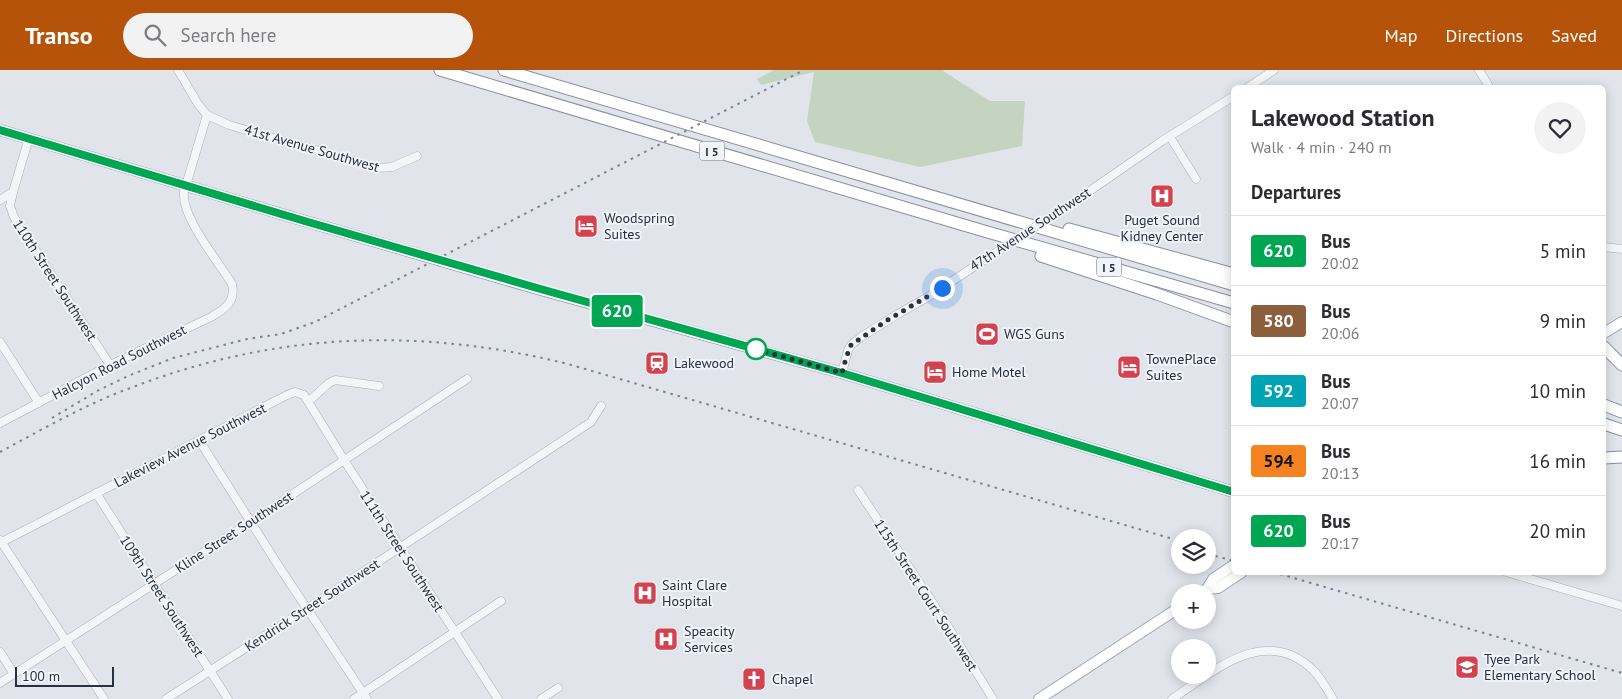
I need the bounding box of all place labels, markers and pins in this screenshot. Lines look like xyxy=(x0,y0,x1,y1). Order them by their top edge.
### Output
hospital icon: Puget Sound Kidney Center xyxy=(1149,183,1175,209)
place label: Woodspring Suites xyxy=(604,209,675,243)
place label: Puget Sound Kidney Center xyxy=(1121,211,1204,245)
hotel icon: Woodspring Suites xyxy=(573,213,599,239)
sports icon: WGS Guns xyxy=(974,321,1000,347)
place label: WGS Guns xyxy=(1004,325,1065,343)
unlabelled marker xyxy=(745,338,767,360)
station icon: Lakewood xyxy=(644,350,670,376)
place label: TownePlace Suites xyxy=(1146,350,1216,384)
place label: Lakewood xyxy=(674,354,734,372)
hotel icon: TownePlace Suites xyxy=(1116,354,1142,380)
hotel icon: Home Motel xyxy=(922,359,948,385)
place label: Home Motel xyxy=(952,363,1026,381)
place label: Saint Clare Hospital xyxy=(662,576,727,610)
hospital icon: Saint Clare Hospital xyxy=(632,580,658,606)
place label: Speacity Services xyxy=(684,622,735,656)
hospital icon: Speacity Services xyxy=(653,626,679,652)
place label: Tyee Park Elementary School xyxy=(1484,650,1596,684)
school or university icon: Tyee Park Elementary School xyxy=(1454,654,1480,680)
church icon: Chapel xyxy=(741,666,767,692)
place label: Chapel xyxy=(772,670,813,688)

